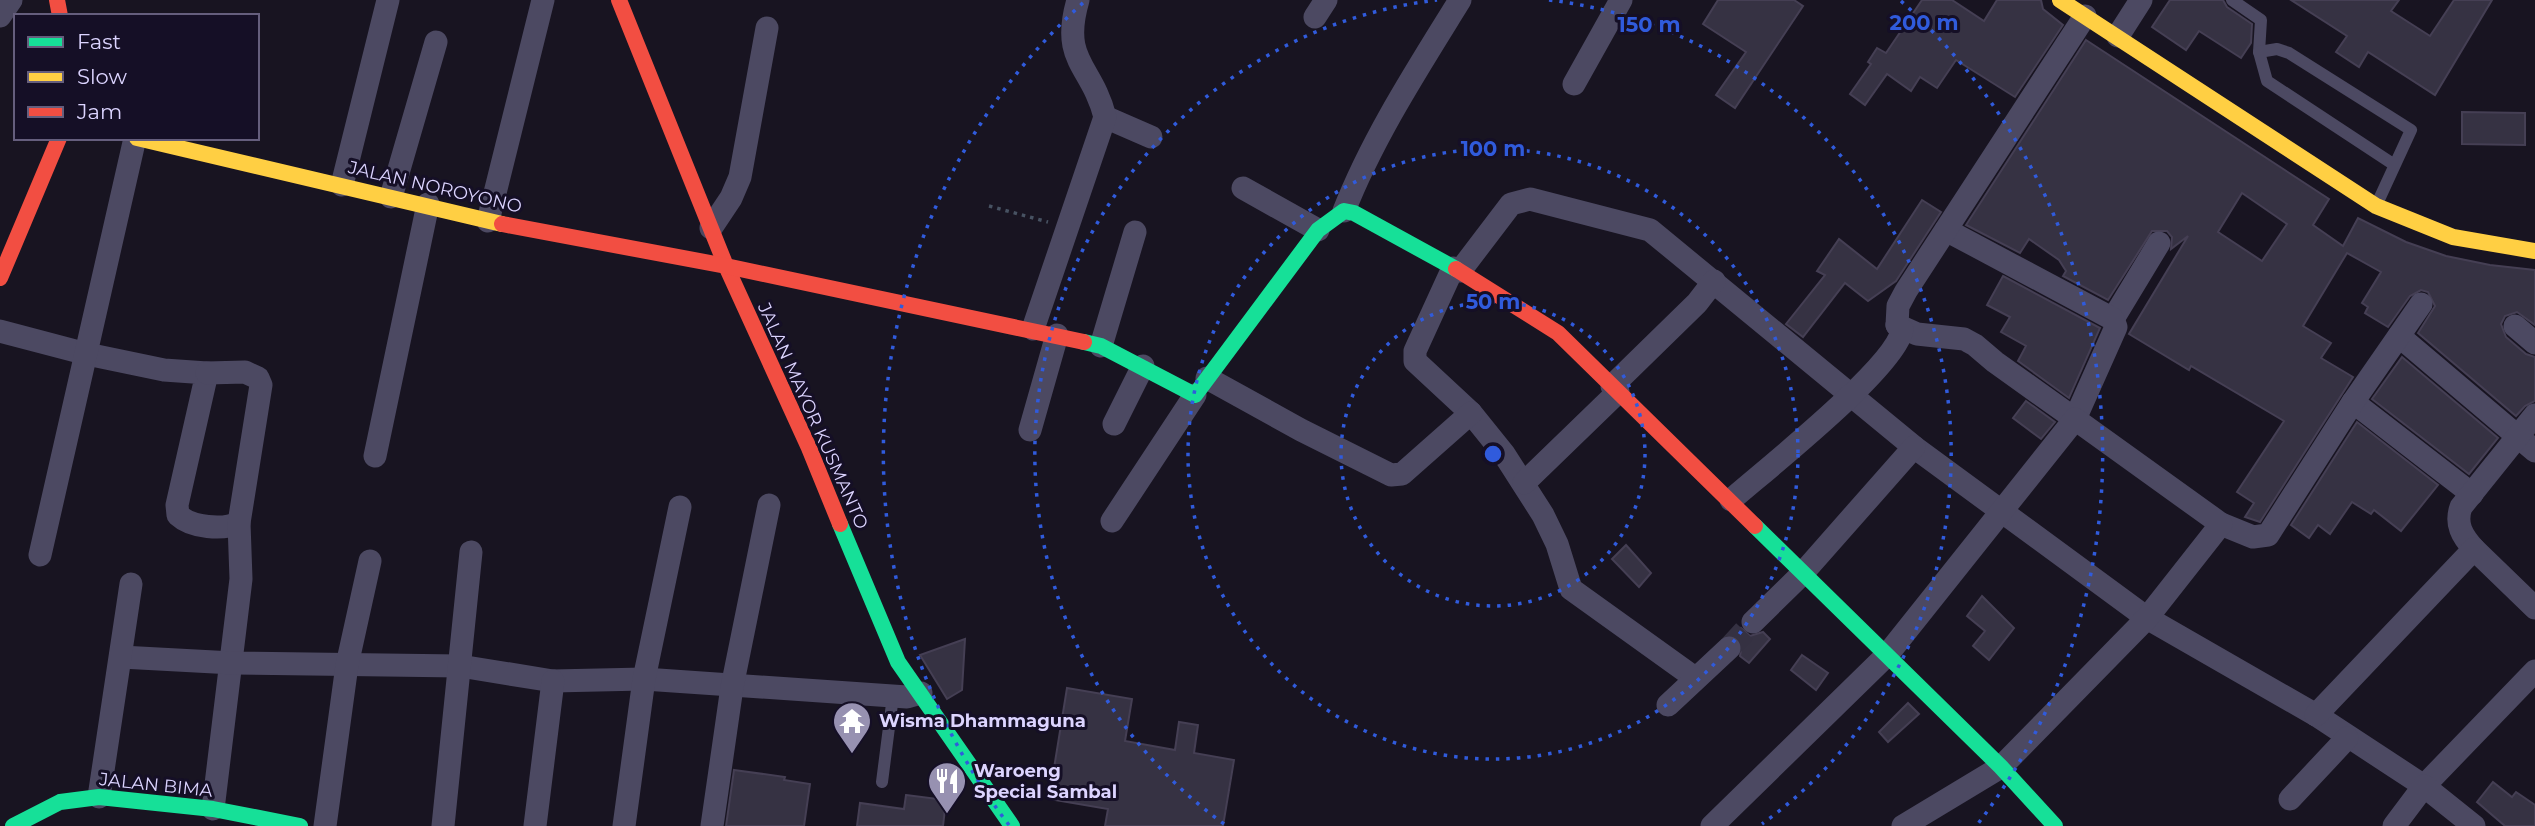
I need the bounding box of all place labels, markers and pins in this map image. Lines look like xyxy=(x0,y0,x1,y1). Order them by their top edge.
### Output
centre of rings xyxy=(1481,442,1505,466)
temple icon: Wisma Dhammaguna xyxy=(831,700,873,755)
place label: Wisma Dhammaguna xyxy=(879,710,1086,732)
restaurant icon: Waroeng Special Sambal xyxy=(926,760,968,815)
place label: Waroeng Special Sambal xyxy=(974,760,1117,803)

